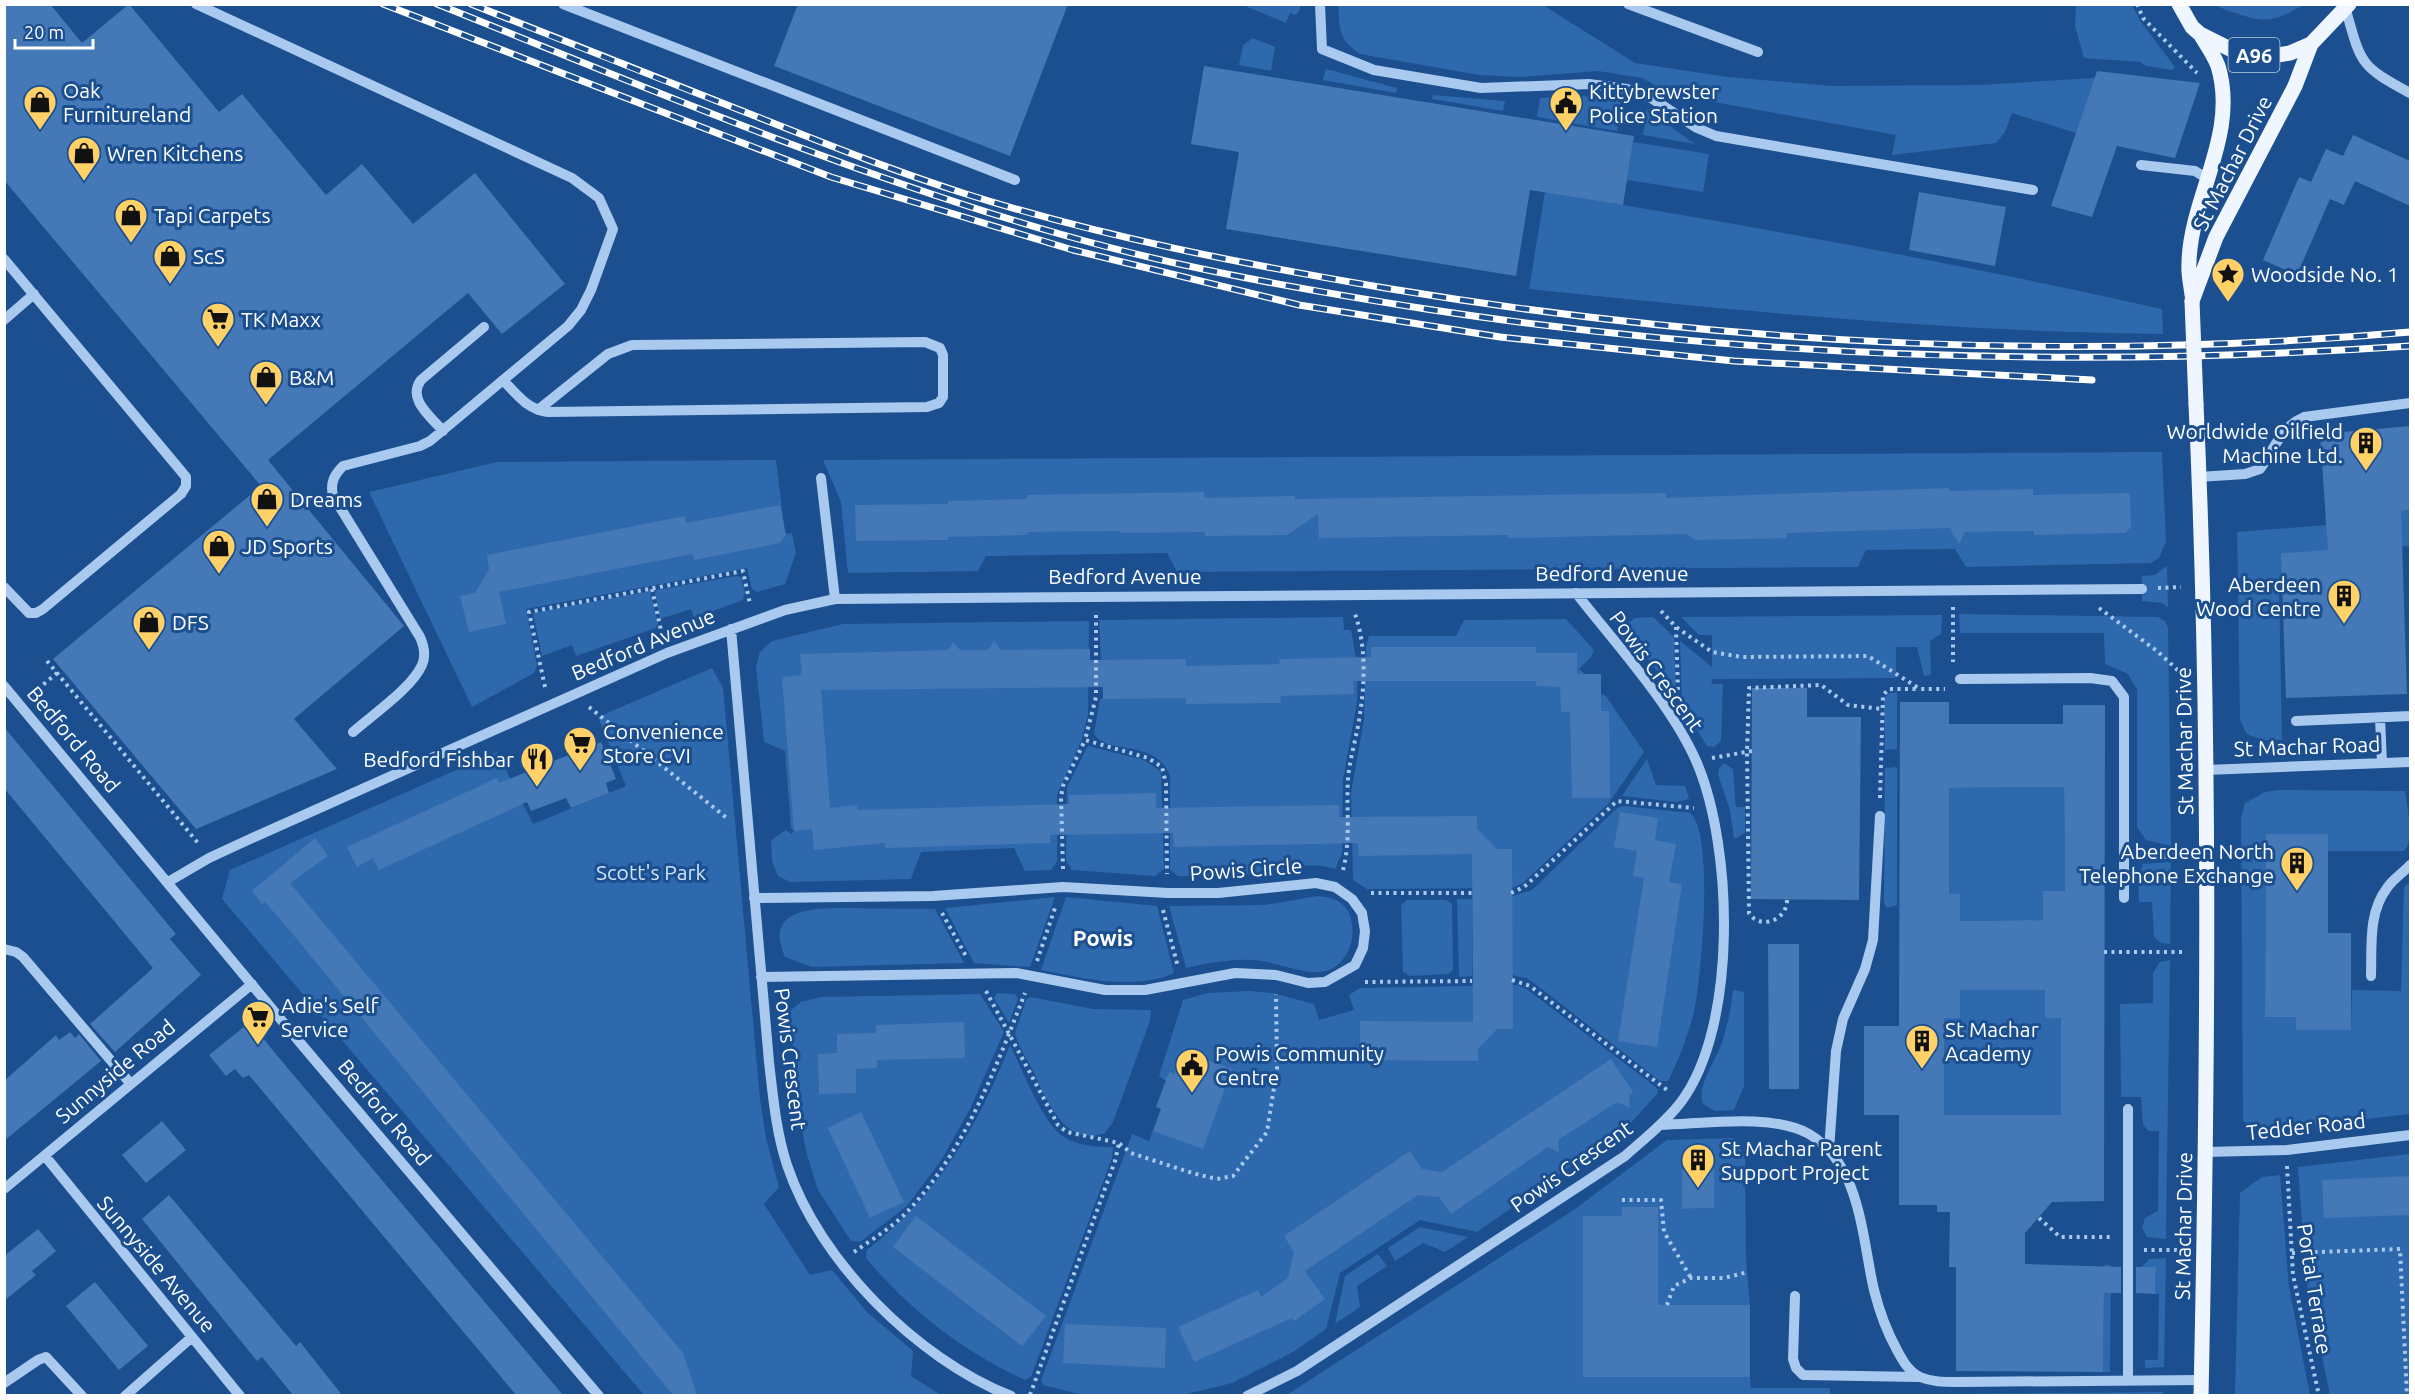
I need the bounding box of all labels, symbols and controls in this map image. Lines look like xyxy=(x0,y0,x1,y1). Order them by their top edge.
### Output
scale bar xyxy=(15,12,93,50)
text: 20 m xyxy=(24,22,64,42)
road number: A96 xyxy=(2228,38,2280,72)
place label: Oak Furnitureland xyxy=(63,78,191,126)
place label: Kittybrewster Police Station xyxy=(1589,79,1719,127)
shop icon: Oak Furnitureland xyxy=(22,84,58,131)
public building icon: Kittybrewster Police Station xyxy=(1548,85,1584,132)
street label: St Machar Drive xyxy=(2188,92,2276,234)
shop icon: Wren Kitchens xyxy=(66,135,102,182)
place label: Wren Kitchens xyxy=(107,141,243,165)
shop icon: Tapi Carpets xyxy=(113,197,149,244)
place label: Tapi Carpets xyxy=(154,203,271,227)
shop icon: ScS xyxy=(152,238,188,285)
place label: ScS xyxy=(193,244,225,268)
place icon: Woodside No. 1 xyxy=(2210,256,2246,303)
place label: Woodside No. 1 xyxy=(2251,262,2399,286)
supermarket icon: TK Maxx xyxy=(200,301,236,348)
place label: TK Maxx xyxy=(241,307,321,331)
shop icon: B&M xyxy=(248,359,284,406)
place label: B&M xyxy=(289,365,334,389)
place label: Worldwide Oilfield Machine Ltd. xyxy=(2166,419,2343,467)
building icon: Worldwide Oilfield Machine Ltd. xyxy=(2348,425,2384,472)
shop icon: Dreams xyxy=(249,481,285,528)
place label: Dreams xyxy=(290,487,362,511)
shop icon: JD Sports xyxy=(201,528,237,575)
place label: JD Sports xyxy=(242,534,333,558)
street label: Bedford Avenue xyxy=(1535,561,1689,585)
street label: Bedford Avenue xyxy=(1048,564,1202,588)
place label: Aberdeen Wood Centre xyxy=(2196,572,2321,620)
building icon: Aberdeen Wood Centre xyxy=(2326,578,2362,625)
street label: Bedford Avenue xyxy=(568,603,718,685)
shop icon: DFS xyxy=(131,604,167,651)
street label: Powis Crescent xyxy=(1605,606,1709,736)
place label: DFS xyxy=(172,610,209,634)
street label: St Machar Drive xyxy=(2171,667,2197,815)
street label: Bedford Road xyxy=(23,681,125,797)
place label: Convenience Store CVI xyxy=(603,719,724,767)
supermarket icon: Convenience Store CVI xyxy=(562,725,598,772)
street label: St Machar Road xyxy=(2233,731,2381,761)
restaurant icon: Bedford Fishbar xyxy=(519,741,555,788)
place label: Bedford Fishbar xyxy=(363,747,514,771)
place label: Aberdeen North Telephone Exchange xyxy=(2079,839,2274,887)
building icon: Aberdeen North Telephone Exchange xyxy=(2279,845,2315,892)
street label: Powis Circle xyxy=(1189,853,1303,885)
park label: Scott's Park xyxy=(596,860,706,884)
district label: Powis xyxy=(1073,925,1133,950)
street label: Powis Crescent xyxy=(770,987,812,1131)
place label: Adie's Self Service xyxy=(281,993,379,1041)
supermarket icon: Adie's Self Service xyxy=(240,999,276,1046)
street label: Sunnyside Road xyxy=(51,1014,179,1128)
place label: St Machar Academy xyxy=(1945,1017,2039,1065)
building icon: St Machar Academy xyxy=(1904,1023,1940,1070)
place label: Powis Community Centre xyxy=(1215,1041,1384,1089)
public building icon: Powis Community Centre xyxy=(1174,1047,1210,1094)
street label: Bedford Road xyxy=(334,1054,436,1170)
street label: Tedder Road xyxy=(2245,1108,2367,1144)
street label: Powis Crescent xyxy=(1506,1115,1636,1217)
place label: St Machar Parent Support Project xyxy=(1721,1136,1882,1184)
building icon: St Machar Parent Support Project xyxy=(1680,1142,1716,1189)
street label: St Machar Drive xyxy=(2170,1152,2196,1300)
street label: Sunnyside Avenue xyxy=(93,1191,221,1337)
street label: Portal Terrace xyxy=(2293,1222,2337,1356)

